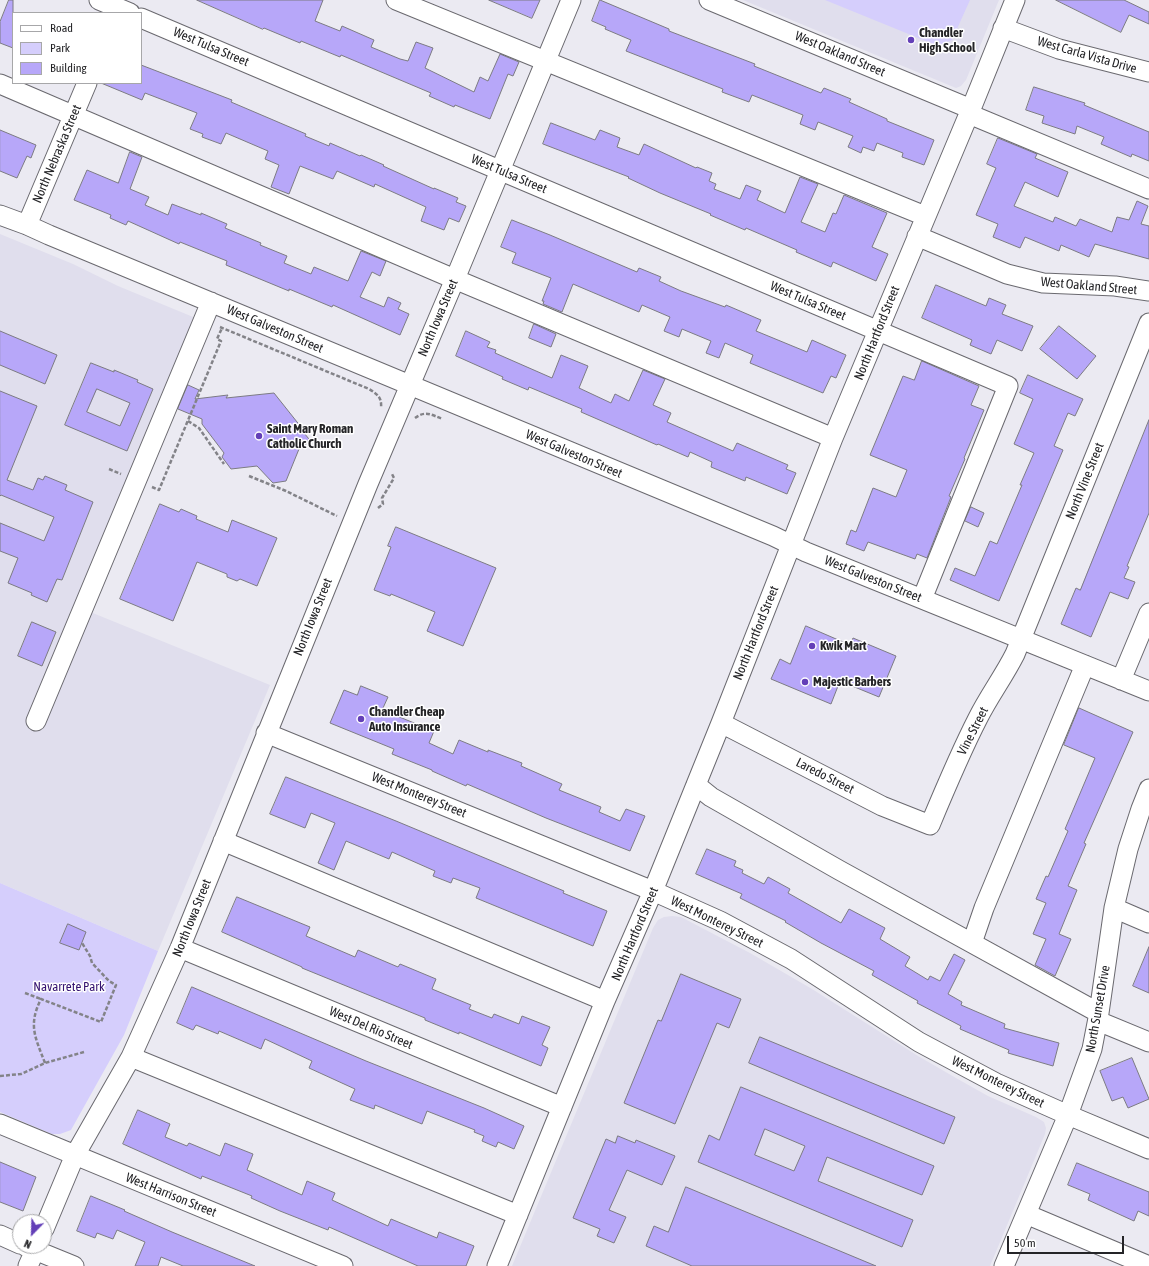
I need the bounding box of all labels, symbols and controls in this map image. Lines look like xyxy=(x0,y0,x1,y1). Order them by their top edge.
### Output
legend xyxy=(12,12,142,84)
text: Road xyxy=(50,21,73,35)
street label: West Tulsa Street xyxy=(171,24,251,70)
place label: Chandler High School xyxy=(919,25,975,56)
street label: West Oakland Street xyxy=(792,28,888,80)
street label: West Carla Vista Drive xyxy=(1035,33,1139,77)
marker: Chandler High School xyxy=(906,35,916,45)
text: Park xyxy=(50,41,70,55)
text: Building xyxy=(50,61,87,75)
street label: North Nebraska Street xyxy=(29,102,85,206)
street label: West Tulsa Street xyxy=(469,151,549,197)
street label: West Oakland Street xyxy=(1040,274,1138,298)
street label: North Iowa Street xyxy=(415,277,461,359)
street label: West Tulsa Street xyxy=(768,278,848,324)
street label: North Hartford Street xyxy=(851,284,903,382)
street label: West Galveston Street xyxy=(224,302,326,356)
place label: Saint Mary Roman Catholic Church xyxy=(267,421,353,452)
street label: West Galveston Street xyxy=(523,427,625,481)
marker: Saint Mary Roman Catholic Church xyxy=(254,431,264,441)
street label: North Vine Street xyxy=(1063,440,1107,522)
street label: West Galveston Street xyxy=(822,552,924,606)
street label: North Iowa Street xyxy=(290,576,336,658)
street label: North Hartford Street xyxy=(730,584,782,682)
place label: Kwik Mart xyxy=(820,638,866,654)
marker: Kwik Mart xyxy=(807,641,817,651)
place label: Majestic Barbers xyxy=(813,674,891,690)
marker: Majestic Barbers xyxy=(800,677,810,687)
place label: Chandler Cheap Auto Insurance xyxy=(369,704,445,735)
street label: Vine Street xyxy=(954,704,992,758)
marker: Chandler Cheap Auto Insurance xyxy=(356,714,366,724)
street label: Laredo Street xyxy=(793,755,857,797)
street label: West Monterey Street xyxy=(369,769,469,821)
street label: North Iowa Street xyxy=(169,877,215,959)
street label: North Hartford Street xyxy=(608,885,662,983)
street label: West Monterey Street xyxy=(668,893,766,951)
street label: North Sunset Drive xyxy=(1083,964,1113,1054)
park label: Navarrete Park xyxy=(33,979,105,995)
street label: West Del Rio Street xyxy=(327,1003,415,1053)
street label: West Monterey Street xyxy=(949,1053,1047,1111)
street label: West Harrison Street xyxy=(123,1170,219,1220)
north arrow xyxy=(12,1214,52,1254)
scale bar xyxy=(1009,1228,1126,1254)
text: 50 m xyxy=(1014,1236,1036,1250)
text: N xyxy=(22,1237,33,1251)

